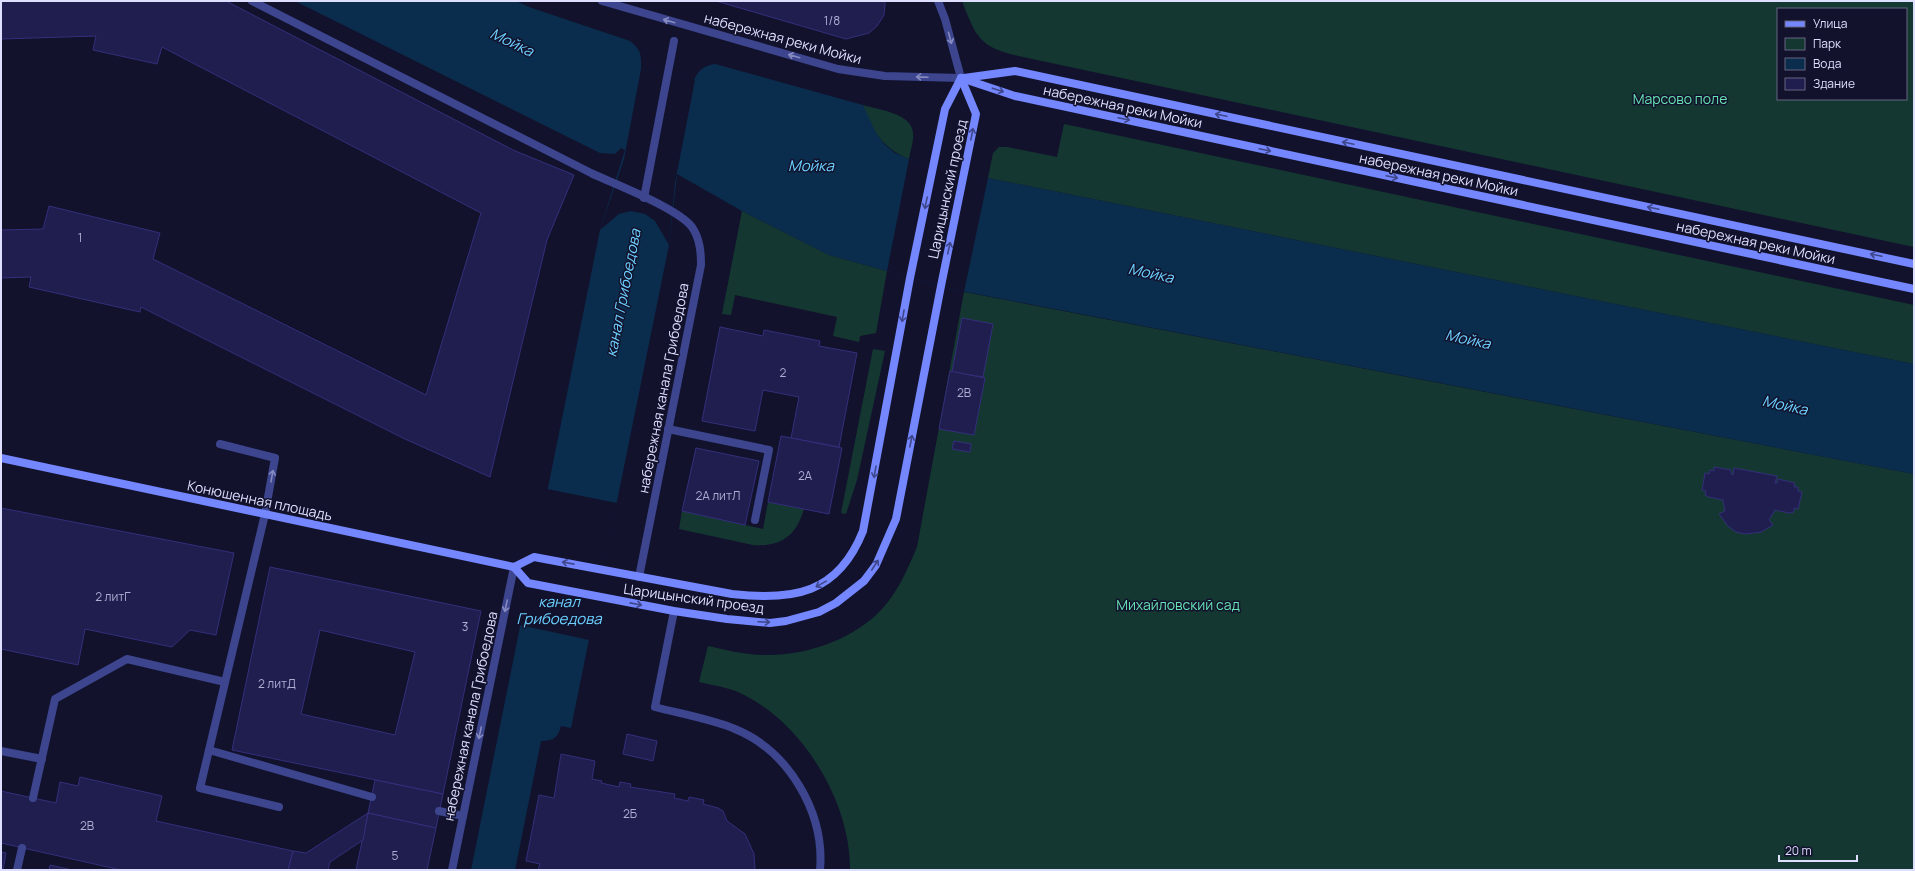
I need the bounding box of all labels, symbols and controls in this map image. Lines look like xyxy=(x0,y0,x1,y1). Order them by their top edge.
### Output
street label: набережная реки Мойки xyxy=(702,8,864,68)
legend xyxy=(1777,8,1907,100)
house number: 1/8 xyxy=(824,12,840,29)
text: Улица xyxy=(1813,15,1847,32)
one-way arrow xyxy=(663,17,676,24)
water label: Мойка xyxy=(487,23,538,62)
one-way arrow xyxy=(947,31,954,44)
text: Парк xyxy=(1813,35,1842,52)
one-way arrow xyxy=(788,52,801,59)
text: Вода xyxy=(1813,55,1841,72)
one-way arrow xyxy=(916,73,929,81)
text: Здание xyxy=(1813,75,1855,92)
street label: набережная реки Мойки xyxy=(1042,80,1204,132)
one-way arrow xyxy=(991,87,1004,94)
park label: Марсово поле xyxy=(1633,89,1727,108)
one-way arrow xyxy=(1215,111,1228,119)
one-way arrow xyxy=(1118,116,1131,124)
street label: Царицынский проезд xyxy=(923,118,971,260)
one-way arrow xyxy=(968,128,976,141)
one-way arrow xyxy=(1342,138,1355,146)
one-way arrow xyxy=(1258,146,1271,154)
street label: набережная реки Мойки xyxy=(1358,148,1520,200)
water label: Мойка xyxy=(788,155,835,176)
one-way arrow xyxy=(1385,173,1398,181)
one-way arrow xyxy=(921,196,929,209)
one-way arrow xyxy=(1647,203,1660,211)
street label: набережная реки Мойки xyxy=(1675,216,1837,268)
water label: канал Грибоедова xyxy=(600,227,646,359)
house number: 1 xyxy=(78,229,82,246)
one-way arrow xyxy=(945,241,953,254)
one-way arrow xyxy=(1870,251,1883,259)
water label: Мойка xyxy=(1126,258,1176,288)
street label: набережная канала Грибоедова xyxy=(633,281,693,495)
one-way arrow xyxy=(899,309,907,322)
water label: Мойка xyxy=(1443,324,1493,354)
house number: 2 xyxy=(780,364,787,381)
house number: 2В xyxy=(957,384,971,401)
water label: Мойка xyxy=(1760,390,1810,420)
one-way arrow xyxy=(907,435,915,448)
one-way arrow xyxy=(870,465,878,478)
house number: 2А xyxy=(798,467,812,484)
one-way arrow xyxy=(268,470,276,483)
street label: Конюшенная площадь xyxy=(186,475,334,525)
house number: 2А литЛ xyxy=(696,487,740,504)
one-way arrow xyxy=(562,559,575,567)
one-way arrow xyxy=(871,560,879,571)
street label: Царицынский проезд xyxy=(623,579,765,617)
one-way arrow xyxy=(815,580,827,588)
house number: 2 литГ xyxy=(95,588,131,605)
water label: канал Грибоедова xyxy=(516,591,602,629)
park label: Михайловский сад xyxy=(1116,595,1240,614)
one-way arrow xyxy=(502,599,510,612)
one-way arrow xyxy=(629,600,642,608)
street label: набережная канала Грибоедова xyxy=(438,609,502,823)
house number: 3 xyxy=(462,618,468,635)
one-way arrow xyxy=(757,619,770,626)
house number: 2 литД xyxy=(258,675,296,692)
one-way arrow xyxy=(475,726,483,739)
house number: 2Б xyxy=(623,805,637,822)
house number: 2В xyxy=(80,817,94,834)
scale bar xyxy=(1779,837,1857,863)
text: 20 m xyxy=(1785,842,1812,859)
house number: 5 xyxy=(392,847,399,864)

